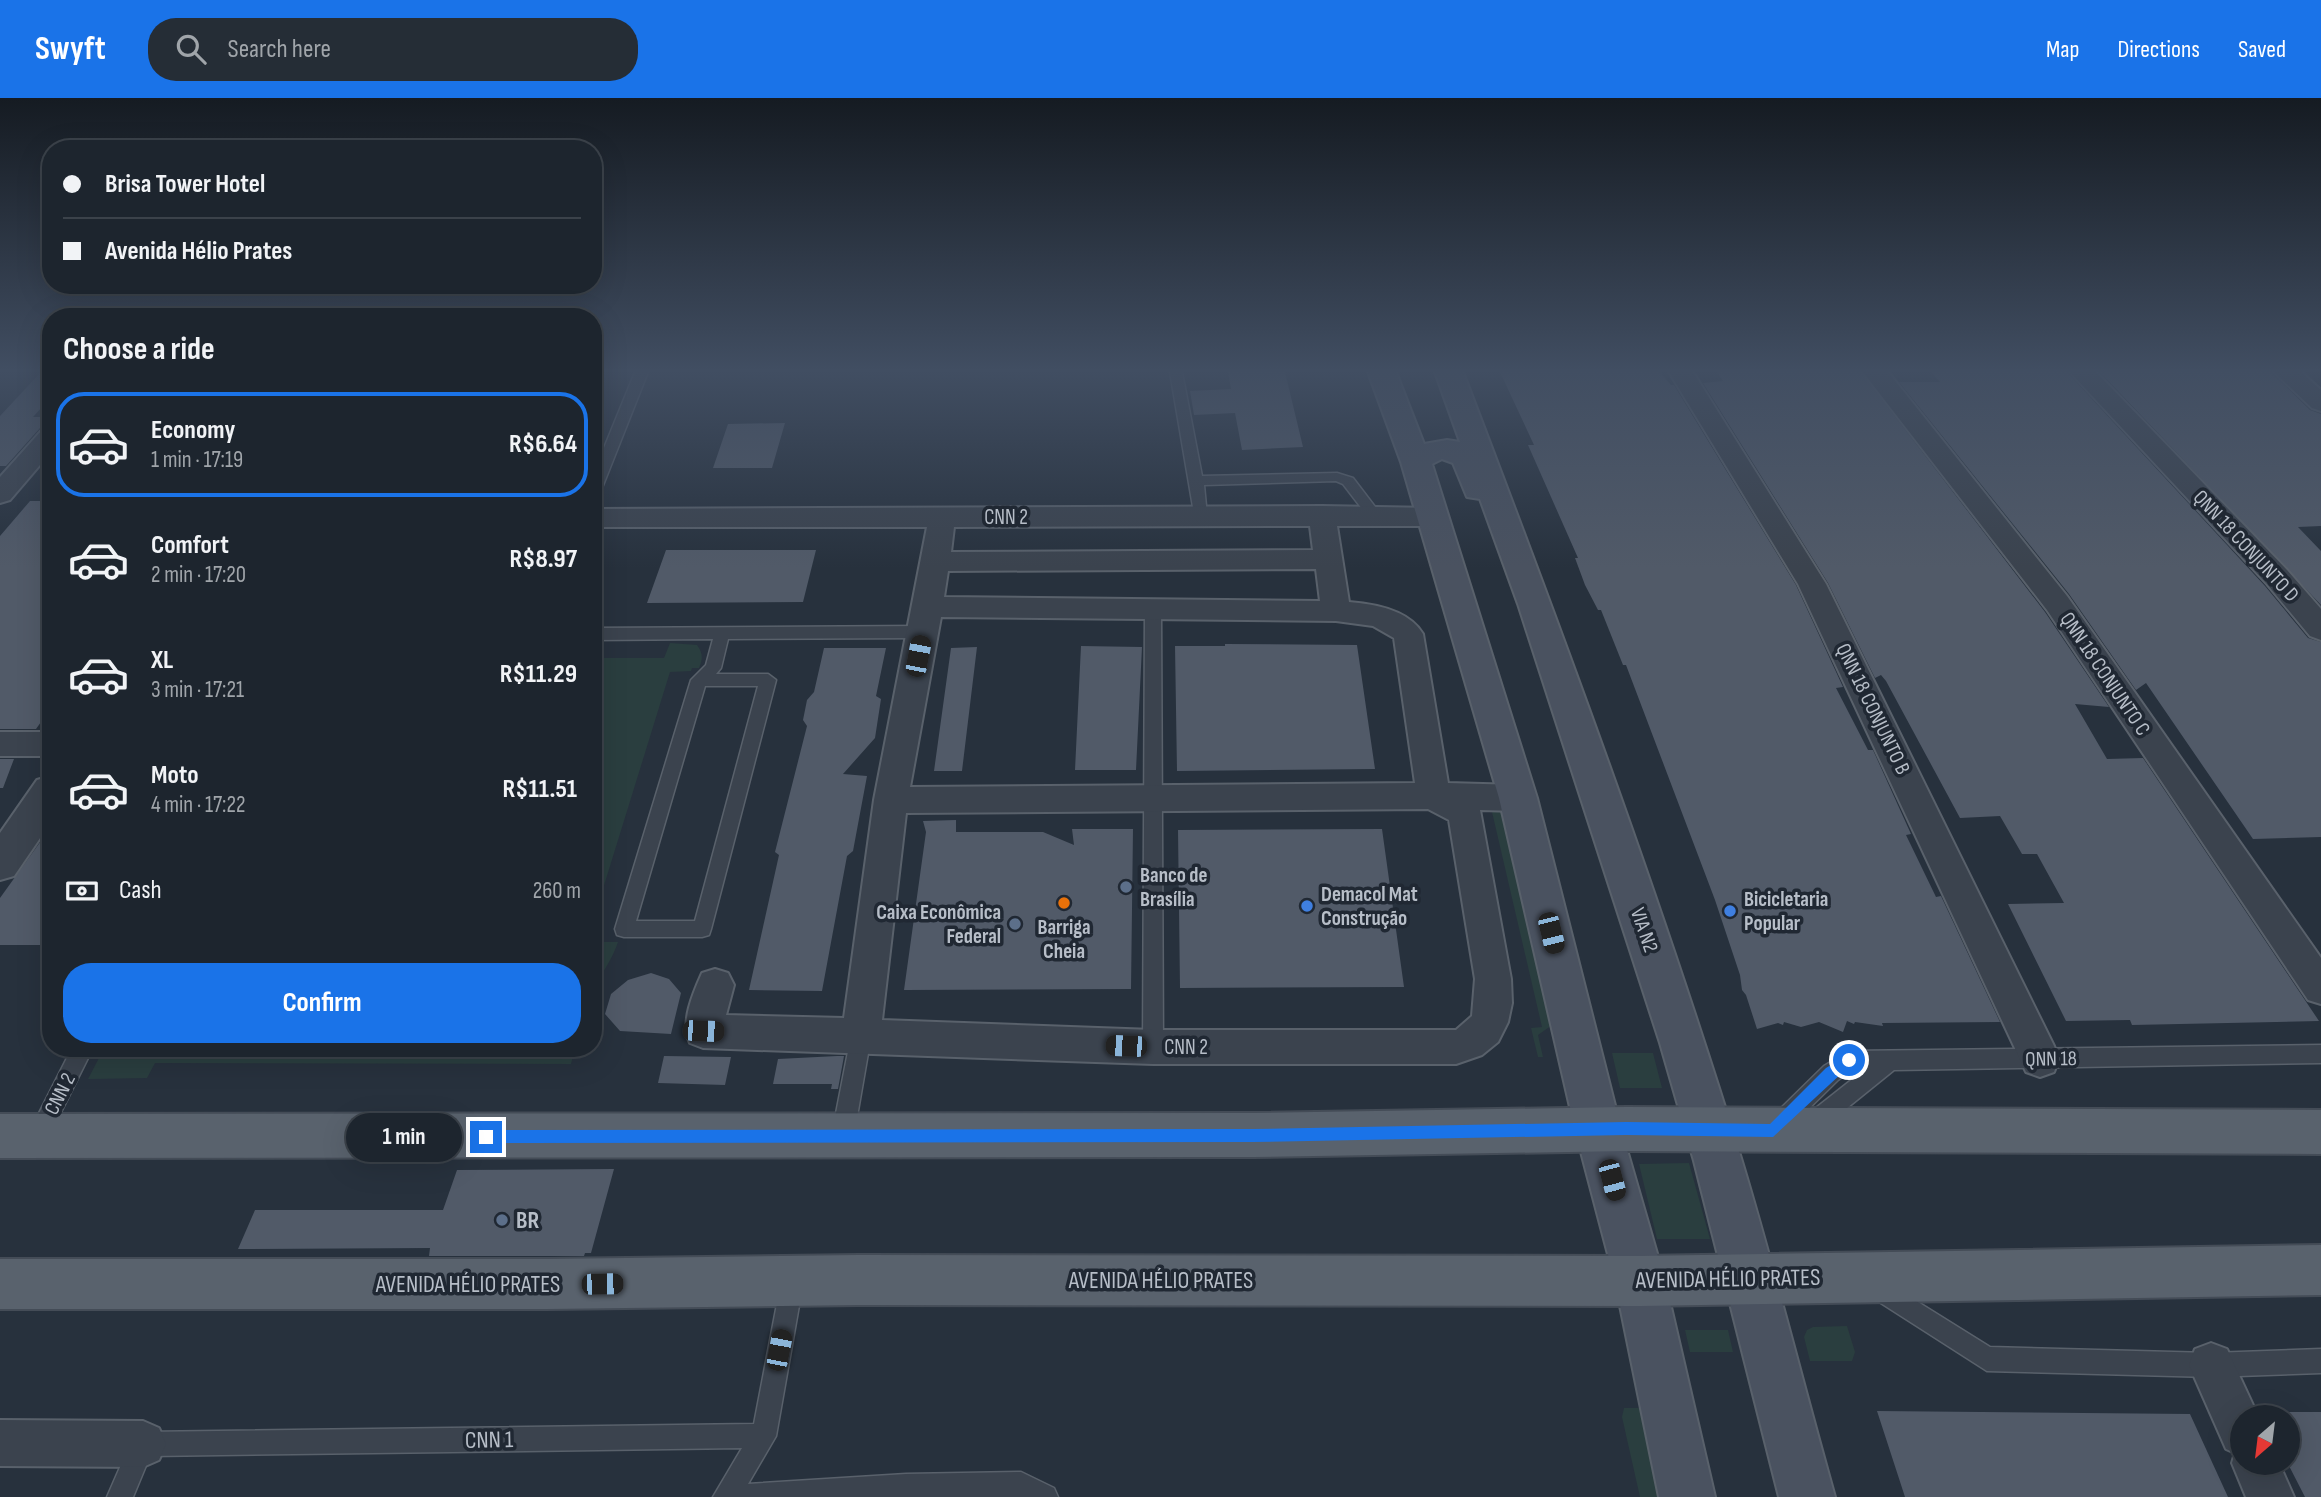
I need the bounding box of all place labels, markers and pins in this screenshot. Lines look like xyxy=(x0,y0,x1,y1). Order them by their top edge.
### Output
place label: Banco de Brasília xyxy=(1140,863,1207,912)
marker: Banco de Brasília xyxy=(1118,879,1134,895)
place label: Demacol Mat Construção xyxy=(1321,882,1418,931)
place label: Bicicletaria Popular xyxy=(1744,887,1828,936)
marker: Barriga Cheia xyxy=(1056,895,1072,911)
marker: Demacol Mat Construção xyxy=(1299,898,1315,914)
place label: Caixa Econômica Federal xyxy=(876,900,1001,949)
marker: Bicicletaria Popular xyxy=(1722,903,1738,919)
place label: Barriga Cheia xyxy=(1037,915,1091,964)
marker: Caixa Econômica Federal xyxy=(1007,916,1023,932)
place label: BR xyxy=(516,1206,539,1235)
marker: BR xyxy=(494,1212,510,1228)

